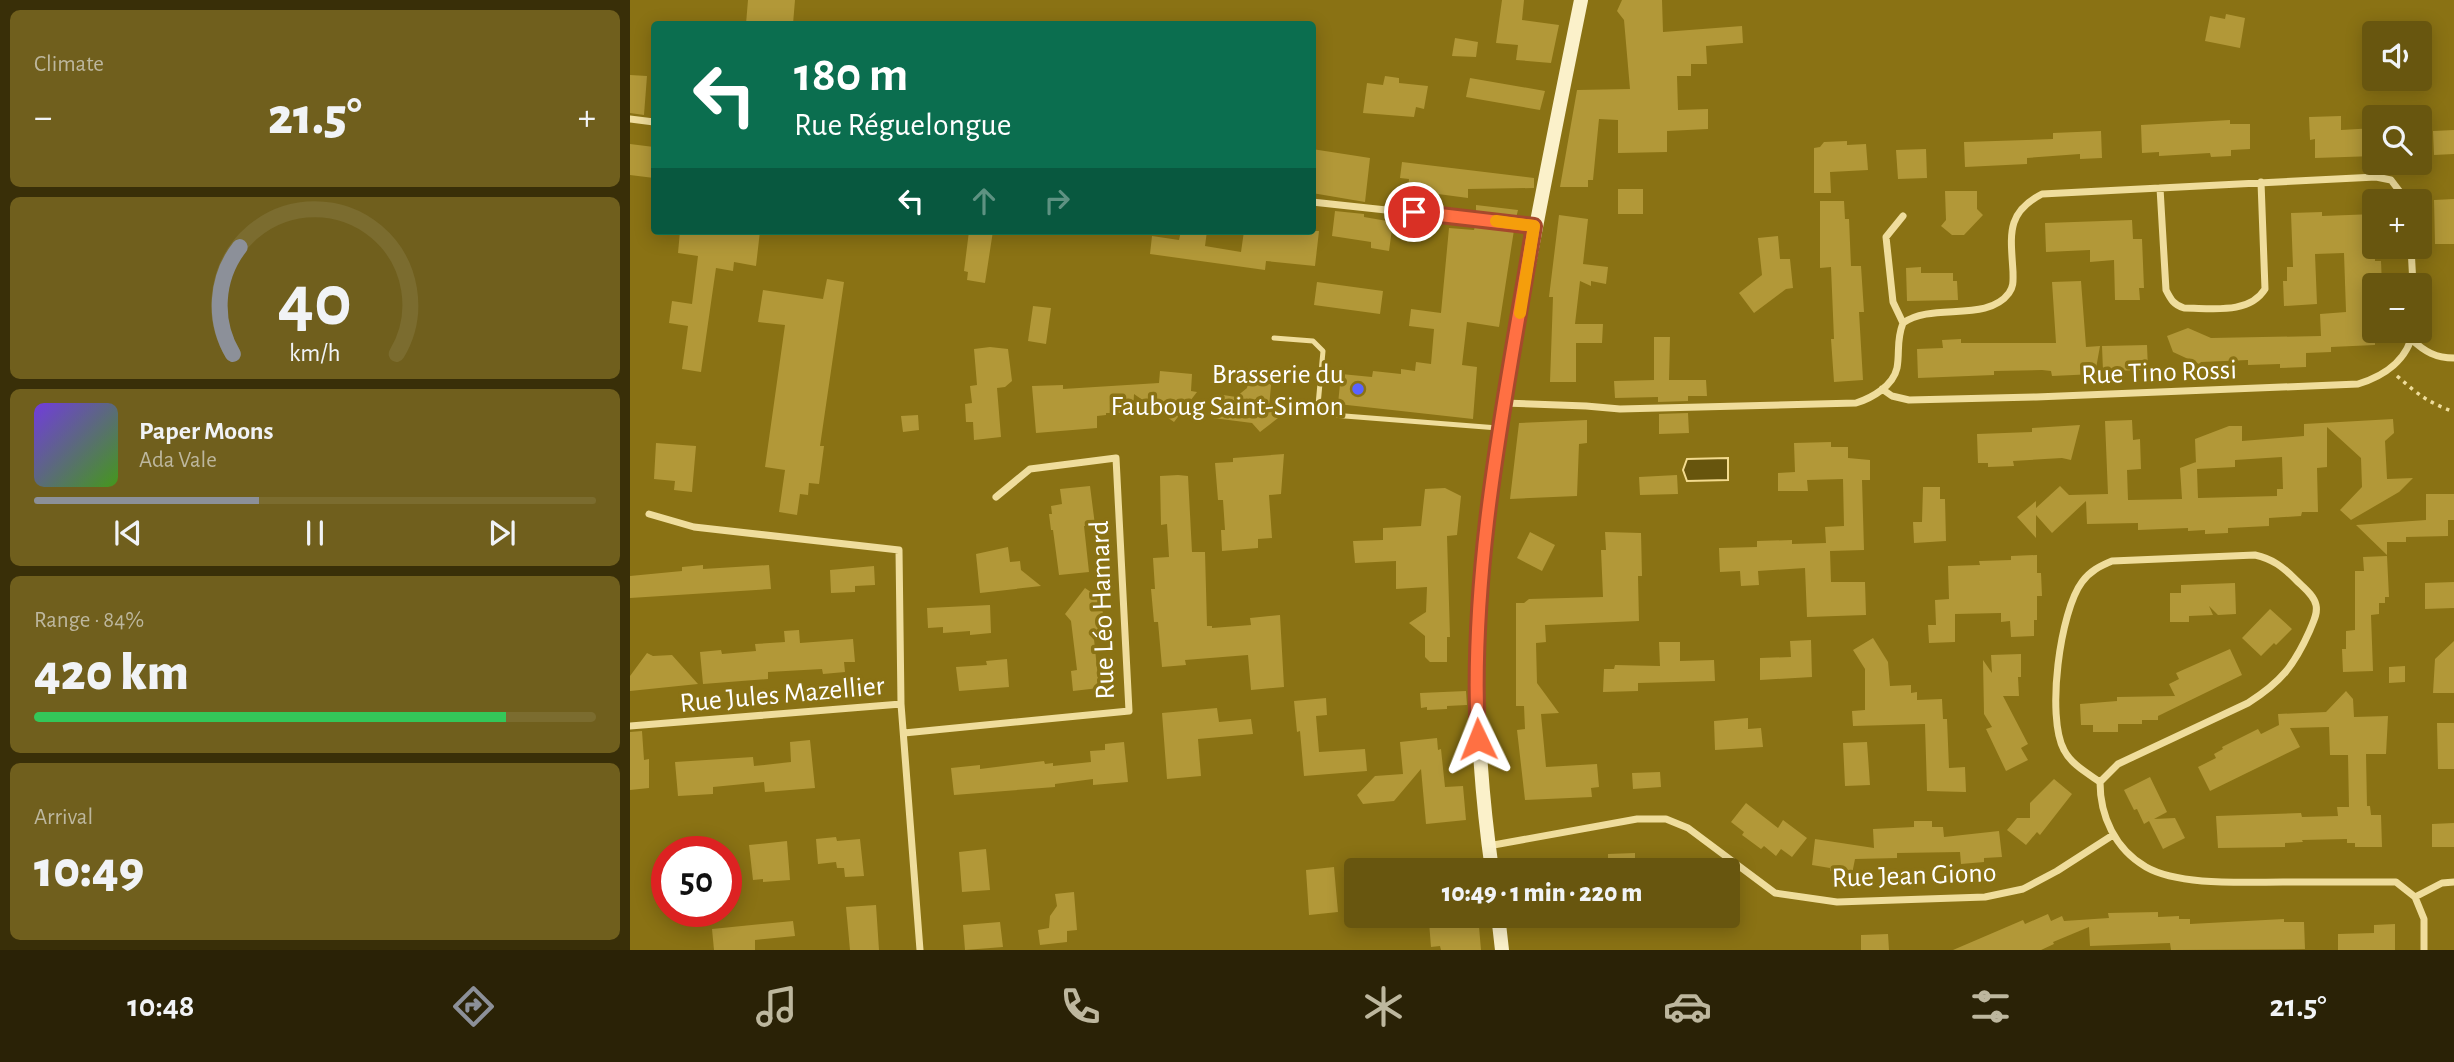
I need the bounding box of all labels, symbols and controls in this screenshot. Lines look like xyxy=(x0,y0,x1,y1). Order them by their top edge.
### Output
map controls xyxy=(2362,21,2432,343)
button: sound xyxy=(2362,21,2432,91)
icon: left xyxy=(679,49,770,140)
text: 180 m xyxy=(794,51,908,100)
text: Climate xyxy=(34,53,104,76)
text: 21.5° xyxy=(268,91,362,143)
text: − xyxy=(34,99,52,137)
text: + xyxy=(578,99,596,137)
button: search xyxy=(2362,105,2432,175)
text: Rue Réguelongue xyxy=(794,109,1012,141)
icon: left xyxy=(892,182,930,220)
icon: ahead xyxy=(965,182,1003,220)
icon: right xyxy=(1038,182,1076,220)
pin xyxy=(1384,182,1444,242)
button: + xyxy=(2362,189,2432,259)
icon: arrive xyxy=(1395,193,1433,231)
text: 40 xyxy=(278,266,352,339)
button: − xyxy=(2362,273,2432,343)
text: km/h xyxy=(289,341,341,366)
street label: Rue Tino Rossi xyxy=(2081,356,2237,390)
place label: Brasserie du Fauboug Saint-Simon xyxy=(1111,361,1344,421)
marker: Brasserie du Fauboug Saint-Simon xyxy=(1350,381,1366,397)
text: Paper Moons xyxy=(139,418,274,444)
text: Ada Vale xyxy=(139,449,217,472)
icon: previous xyxy=(109,514,147,552)
icon: pause xyxy=(296,514,334,552)
icon: next xyxy=(483,514,521,552)
street label: Rue Léo Hamard xyxy=(1086,520,1120,700)
text: Range · 84% xyxy=(34,609,144,632)
text: 420 km xyxy=(34,647,189,699)
street label: Rue Jules Mazellier xyxy=(679,672,886,718)
position arrow xyxy=(1441,702,1515,776)
text: Arrival xyxy=(34,806,93,829)
speed limit sign: 50 xyxy=(651,836,742,927)
text: 10:49 xyxy=(34,844,144,896)
street label: Rue Jean Giono xyxy=(1831,859,1997,893)
text: 10:49 · 1 min · 220 m xyxy=(1442,880,1642,906)
icon: directions xyxy=(449,982,498,1031)
icon: music xyxy=(752,982,801,1031)
icon: phone xyxy=(1056,982,1105,1031)
icon: climate xyxy=(1359,982,1408,1031)
icon: car xyxy=(1663,982,1712,1031)
icon: filters xyxy=(1966,982,2015,1031)
text: 10:48 xyxy=(127,990,195,1022)
text: 21.5° xyxy=(2270,990,2327,1022)

